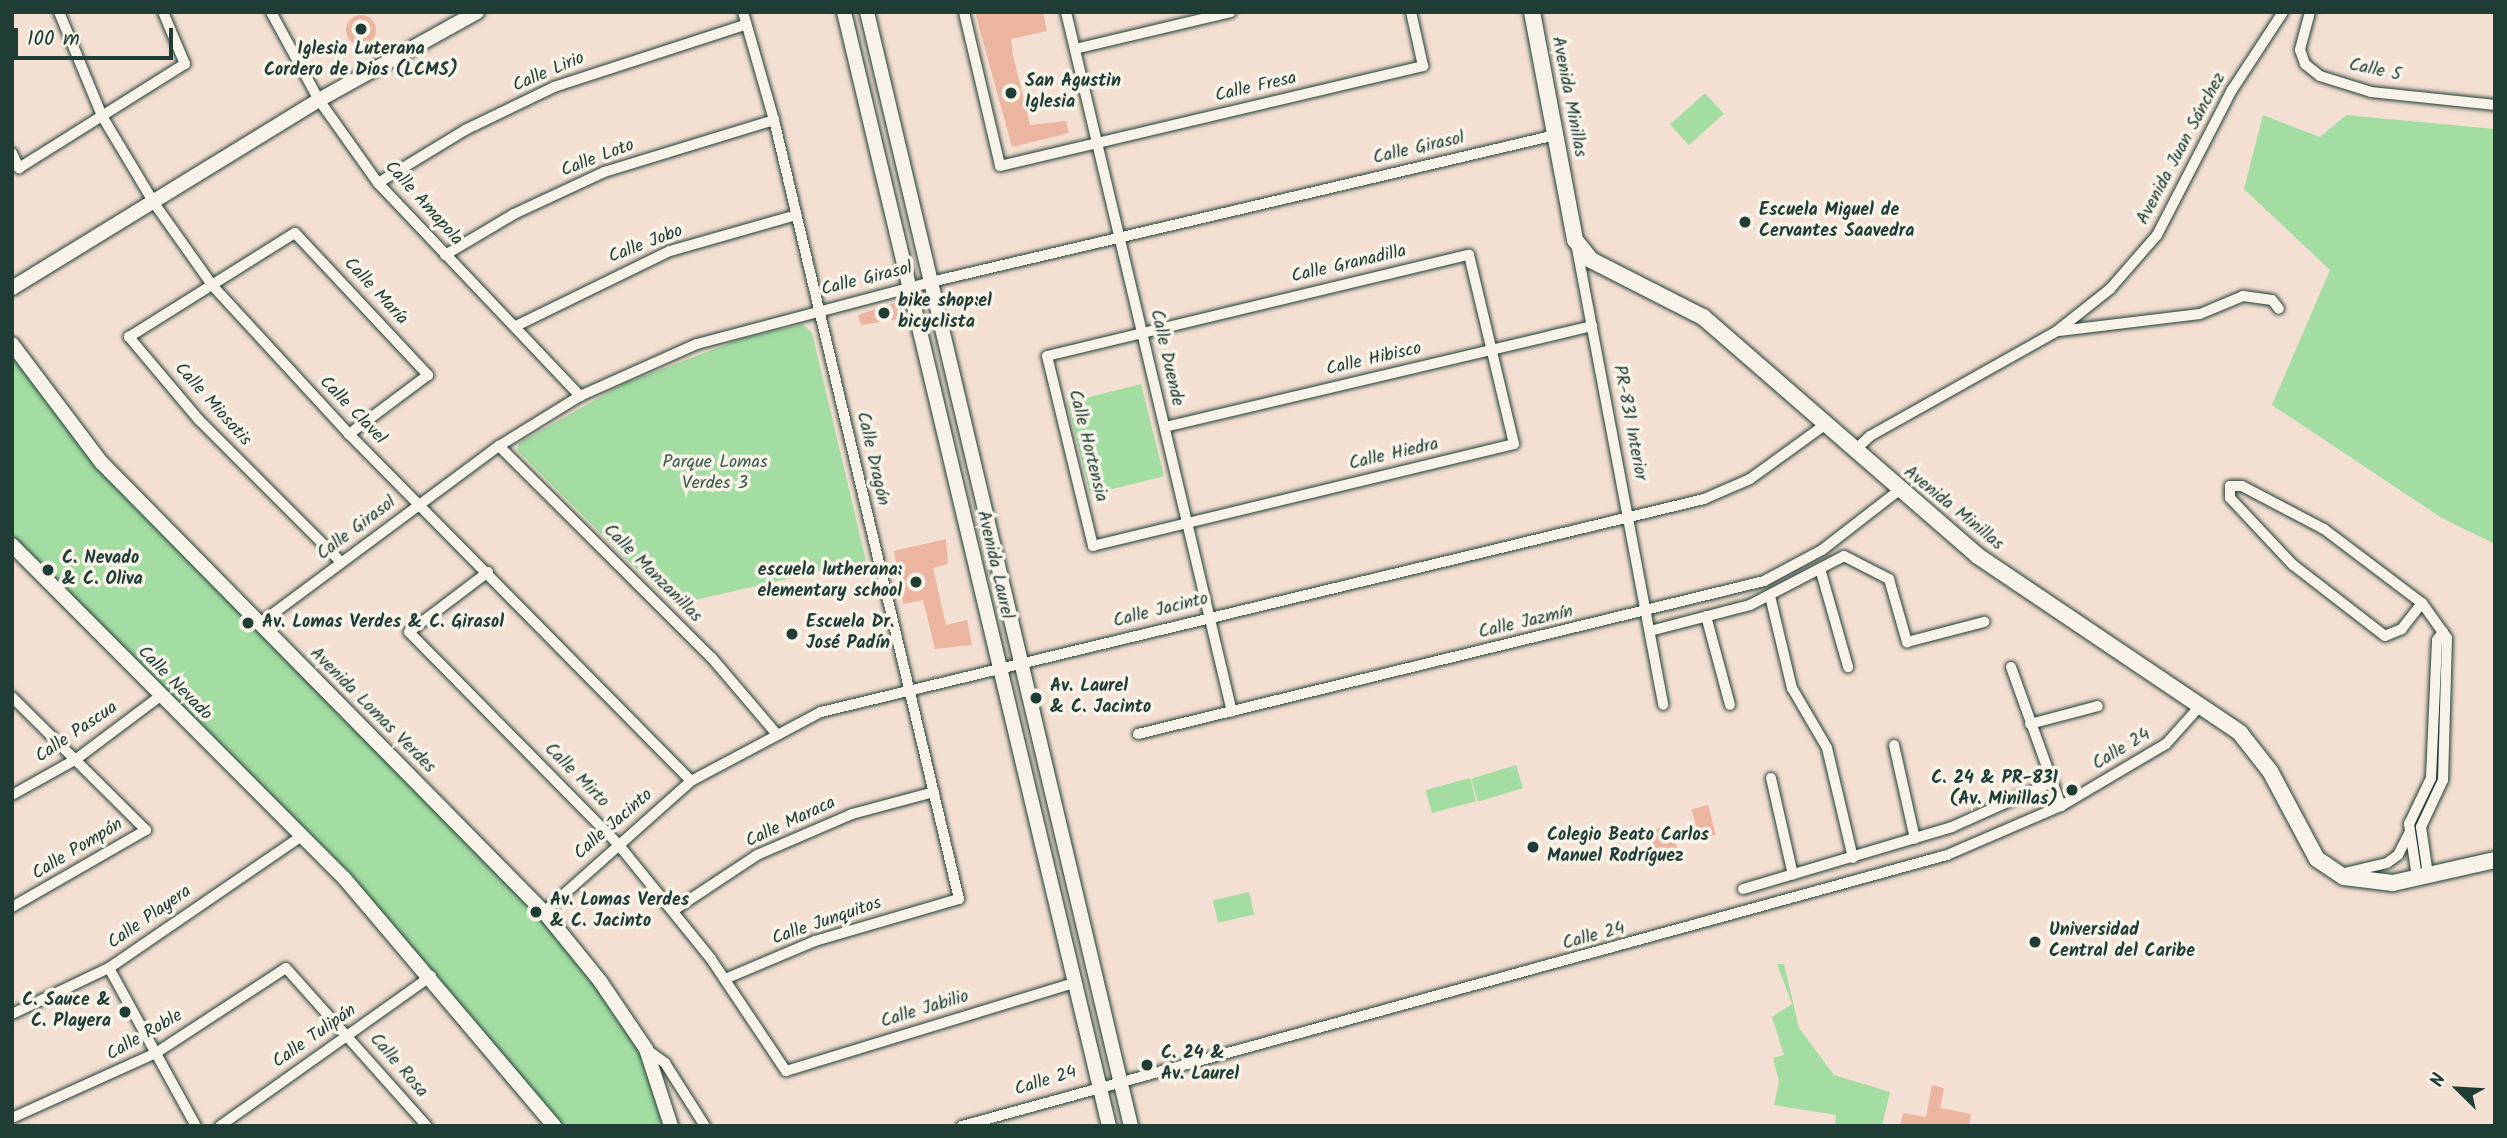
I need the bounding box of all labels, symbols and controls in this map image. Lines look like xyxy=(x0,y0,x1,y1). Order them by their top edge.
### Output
scale bar xyxy=(18,14,177,58)
marker: Iglesia Luterana Cordero de Dios (LCMS) xyxy=(353,21,369,37)
text: 100 m xyxy=(27,23,80,56)
street label: Avenida Minillas xyxy=(1546,35,1590,159)
place label: Iglesia Luterana Cordero de Dios (LCMS) xyxy=(264,40,458,82)
street label: Calle Lirio xyxy=(510,48,588,98)
street label: Calle 5 xyxy=(2347,55,2403,87)
street label: Calle Fresa xyxy=(1213,68,1299,108)
street label: Avenida Juan Sánchez xyxy=(2133,69,2231,229)
place label: San Agustin Iglesia xyxy=(1025,72,1121,114)
marker: San Agustin Iglesia xyxy=(1003,85,1019,101)
street label: Calle Girasol xyxy=(1371,128,1467,170)
street label: Calle Loto xyxy=(558,135,638,183)
street label: Calle Amapola xyxy=(379,157,467,251)
place label: Escuela Miguel de Cervantes Saavedra xyxy=(1759,201,1914,244)
marker: Escuela Miguel de Cervantes Saavedra xyxy=(1737,214,1753,230)
street label: Calle Jobo xyxy=(606,221,686,269)
street label: Calle Granadilla xyxy=(1289,241,1409,289)
street label: Calle María xyxy=(338,254,412,330)
street label: Calle Girasol xyxy=(819,258,915,302)
place label: bike shop:el bicyclista xyxy=(898,292,992,334)
marker: bike shop:el bicyclista xyxy=(876,305,892,321)
street label: Calle Duende xyxy=(1144,308,1188,408)
street label: Calle Hibisco xyxy=(1324,339,1424,381)
street label: Calle Miosotis xyxy=(169,359,255,451)
street label: PR-831 Interior xyxy=(1607,363,1651,483)
street label: Calle Clavel xyxy=(314,372,390,450)
street label: Calle Hortensia xyxy=(1063,388,1111,504)
street label: Calle Dragón xyxy=(851,410,893,508)
street label: Calle Hiedra xyxy=(1347,434,1441,476)
park label: Parque Lomas Verdes 3 xyxy=(662,453,768,496)
street label: Avenida Minillas xyxy=(1899,462,2007,556)
street label: Calle Girasol xyxy=(313,492,401,566)
street label: Avenida Laurel xyxy=(971,509,1017,621)
street label: Calle Manzanillas xyxy=(598,520,706,628)
place label: C. Nevado & C. Oliva xyxy=(62,549,143,592)
place label: escuela lutherana: elementary school xyxy=(757,561,902,604)
marker: C. Nevado & C. Oliva xyxy=(40,562,56,578)
marker: escuela lutherana: elementary school xyxy=(908,574,924,590)
street label: Calle Jacinto xyxy=(1111,589,1211,633)
street label: Calle Jazmín xyxy=(1477,602,1575,644)
place label: Av. Lomas Verdes & C. Girasol xyxy=(262,612,504,634)
place label: Escuela Dr. José Padín xyxy=(806,613,894,656)
marker: Av. Lomas Verdes & C. Girasol xyxy=(240,615,256,631)
marker: Escuela Dr. José Padín xyxy=(784,626,800,642)
street label: Calle Nevado xyxy=(132,642,216,726)
street label: Avenida Lomas Verdes xyxy=(305,644,439,778)
place label: Av. Laurel & C. Jacinto xyxy=(1050,677,1151,720)
marker: Av. Laurel & C. Jacinto xyxy=(1028,690,1044,706)
street label: Calle Pascua xyxy=(32,698,122,768)
street label: Calle 24 xyxy=(2089,724,2155,776)
street label: Calle Mirto xyxy=(539,739,613,813)
place label: C. 24 & PR-831 (Av. Minillas) xyxy=(1931,769,2058,812)
marker: C. 24 & PR-831 (Av. Minillas) xyxy=(2064,782,2080,798)
street label: Calle Jacinto xyxy=(570,785,658,865)
street label: Calle Maraca xyxy=(743,793,839,853)
street label: Calle Pompón xyxy=(29,814,127,886)
place label: Colegio Beato Carlos Manuel Rodríguez xyxy=(1547,826,1709,868)
marker: Colegio Beato Carlos Manuel Rodríguez xyxy=(1525,839,1541,855)
street label: Calle Playera xyxy=(104,881,196,955)
place label: Av. Lomas Verdes & C. Jacinto xyxy=(550,891,689,934)
street label: Calle Junquitos xyxy=(769,893,885,951)
marker: Av. Lomas Verdes & C. Jacinto xyxy=(528,904,544,920)
street label: Calle 24 xyxy=(1560,918,1628,956)
place label: Universidad Central del Caribe xyxy=(2049,921,2195,964)
marker: Universidad Central del Caribe xyxy=(2027,934,2043,950)
street label: Calle Jabilio xyxy=(878,986,972,1034)
place label: C. Sauce & C. Playera xyxy=(22,991,111,1034)
street label: Calle Tulipán xyxy=(269,1000,361,1074)
marker: C. Sauce & C. Playera xyxy=(117,1004,133,1020)
street label: Calle Roble xyxy=(103,1006,187,1066)
street label: Calle Rosa xyxy=(364,1029,432,1103)
place label: C. 24 & Av. Laurel xyxy=(1161,1044,1239,1086)
north arrow xyxy=(2423,1054,2493,1124)
marker: C. 24 & Av. Laurel xyxy=(1139,1057,1155,1073)
street label: Calle 24 xyxy=(1012,1062,1080,1102)
text: N xyxy=(2423,1069,2455,1092)

